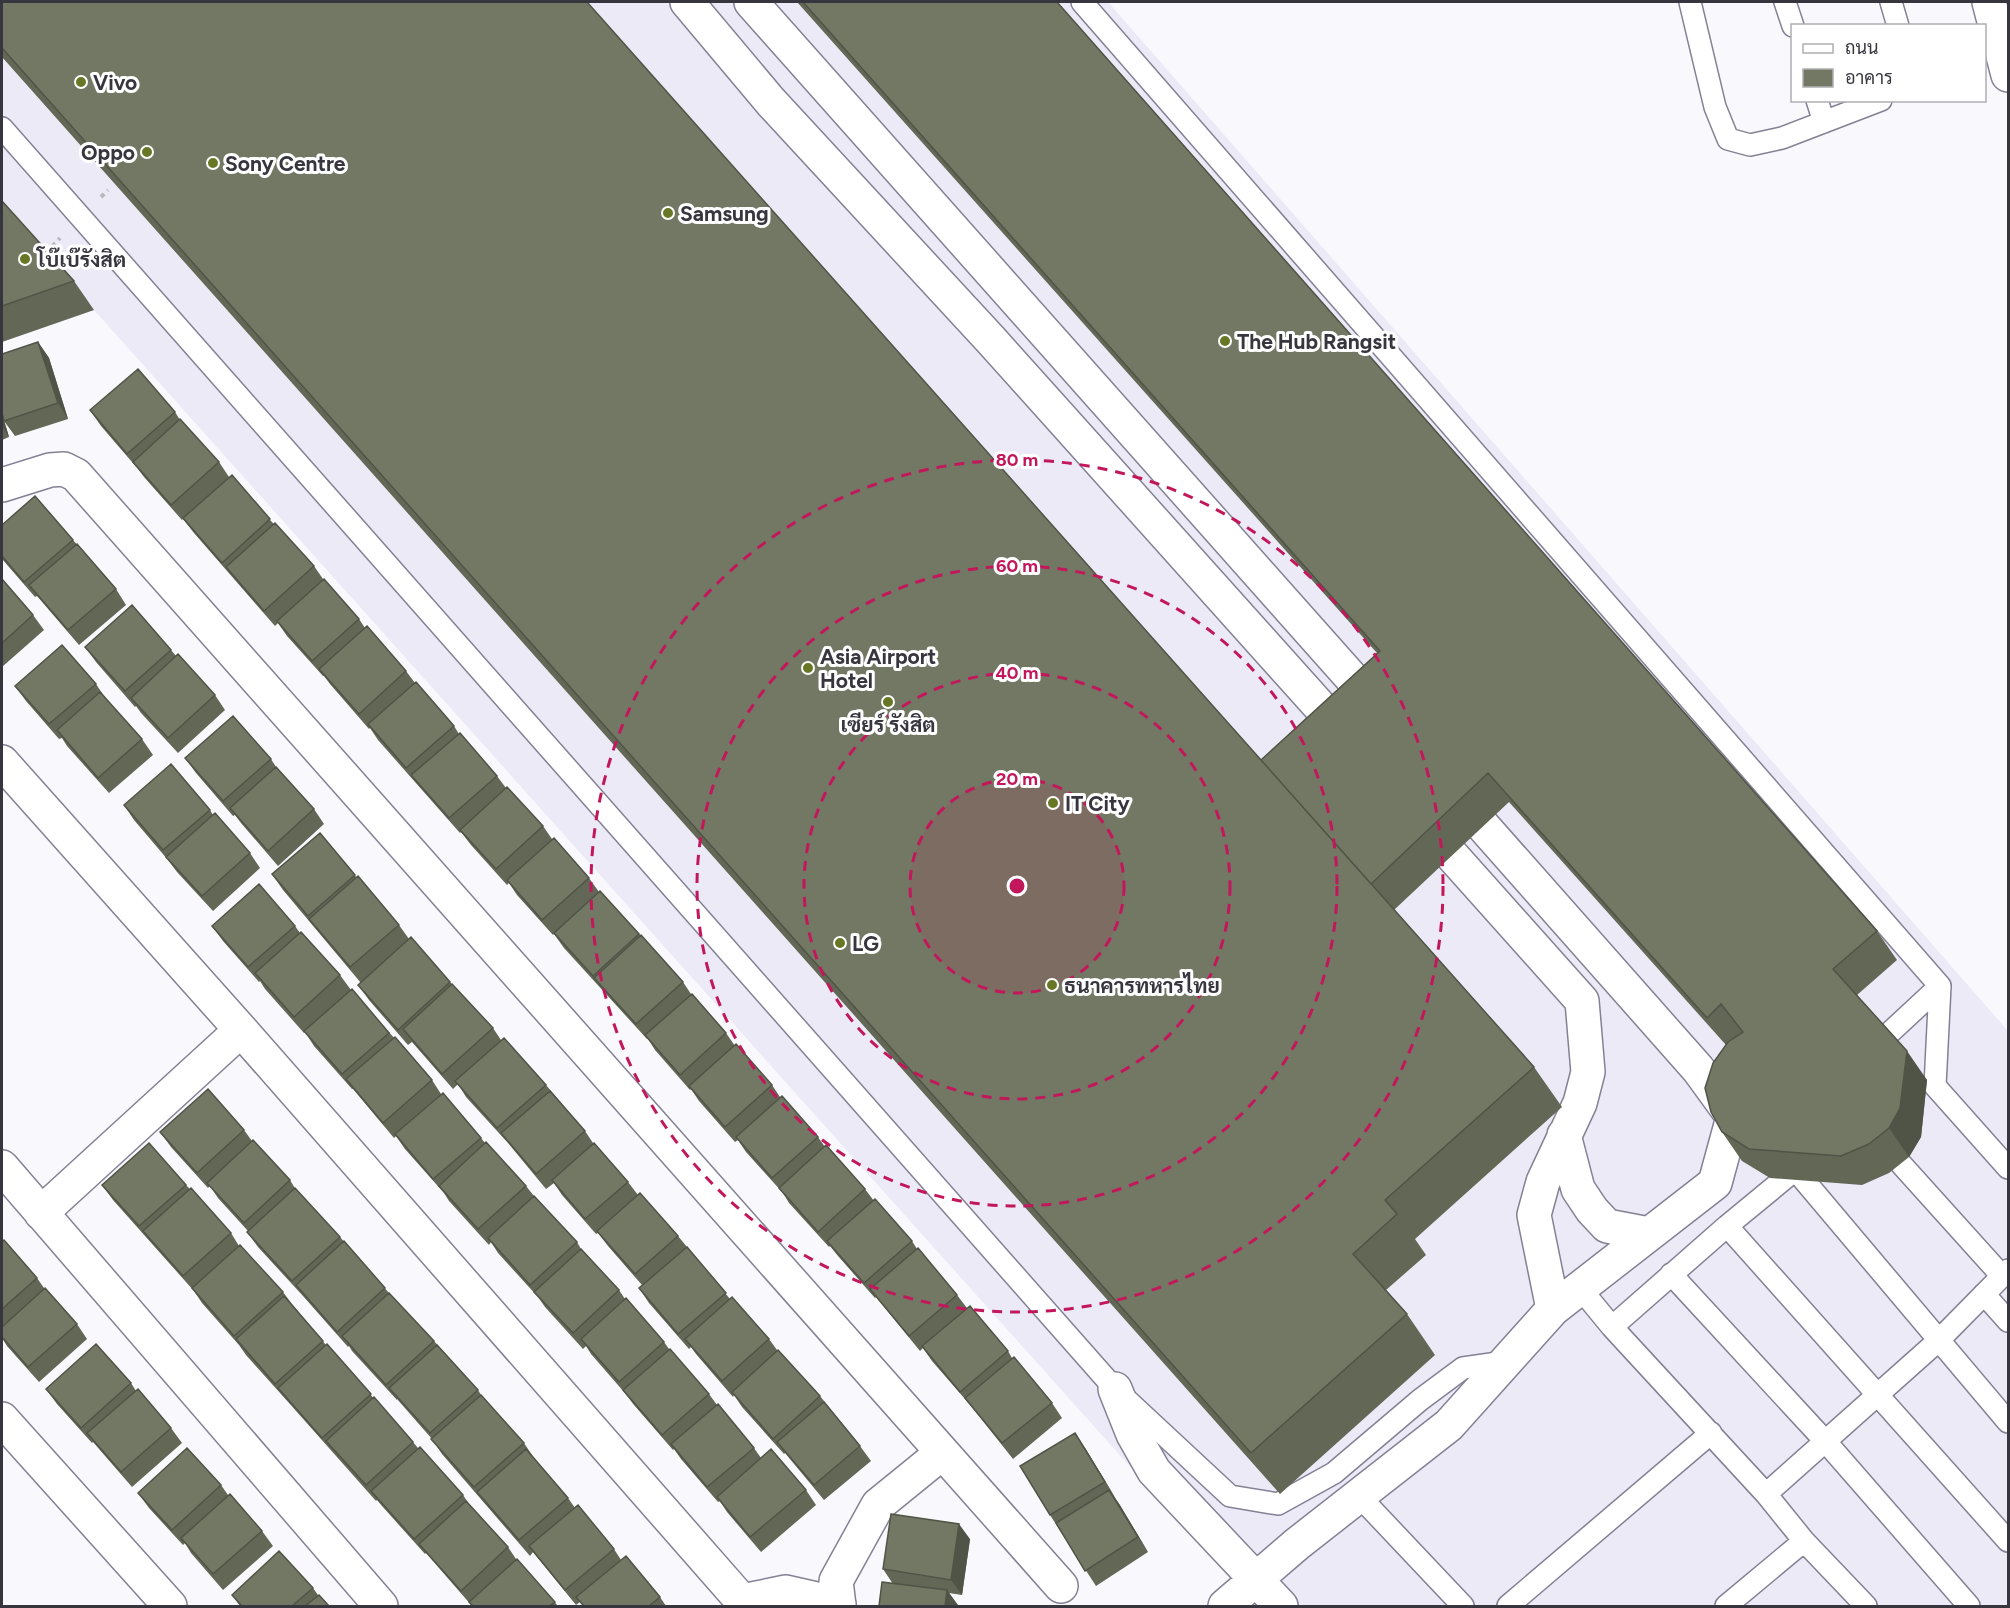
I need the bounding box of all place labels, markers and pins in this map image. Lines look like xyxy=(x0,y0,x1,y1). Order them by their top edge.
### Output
place label: Vivo xyxy=(93,70,137,95)
marker: Vivo xyxy=(74,75,88,89)
place label: Oppo xyxy=(81,140,135,165)
marker: Oppo xyxy=(140,145,154,159)
place label: Sony Centre xyxy=(225,151,346,176)
marker: Sony Centre xyxy=(206,156,220,170)
place label: Samsung xyxy=(680,201,769,226)
marker: Samsung xyxy=(661,206,675,220)
place label: โบ๊เบ๊รังสิต xyxy=(35,246,126,272)
marker: โบ๊เบ๊รังสิต xyxy=(18,252,32,266)
place label: The Hub Rangsit xyxy=(1237,329,1396,354)
marker: The Hub Rangsit xyxy=(1218,334,1232,348)
place label: Asia Airport Hotel xyxy=(820,644,936,693)
marker: Asia Airport Hotel xyxy=(801,661,815,675)
marker: เซียร์ รังสิต xyxy=(881,695,895,709)
place label: เซียร์ รังสิต xyxy=(840,712,936,737)
place label: IT City xyxy=(1065,791,1130,816)
marker: IT City xyxy=(1046,796,1060,810)
centre of rings xyxy=(1007,876,1027,896)
place label: LG xyxy=(852,931,879,956)
marker: LG xyxy=(833,936,847,950)
place label: ธนาคารทหารไทย xyxy=(1064,972,1220,998)
marker: ธนาคารทหารไทย xyxy=(1045,978,1059,992)

